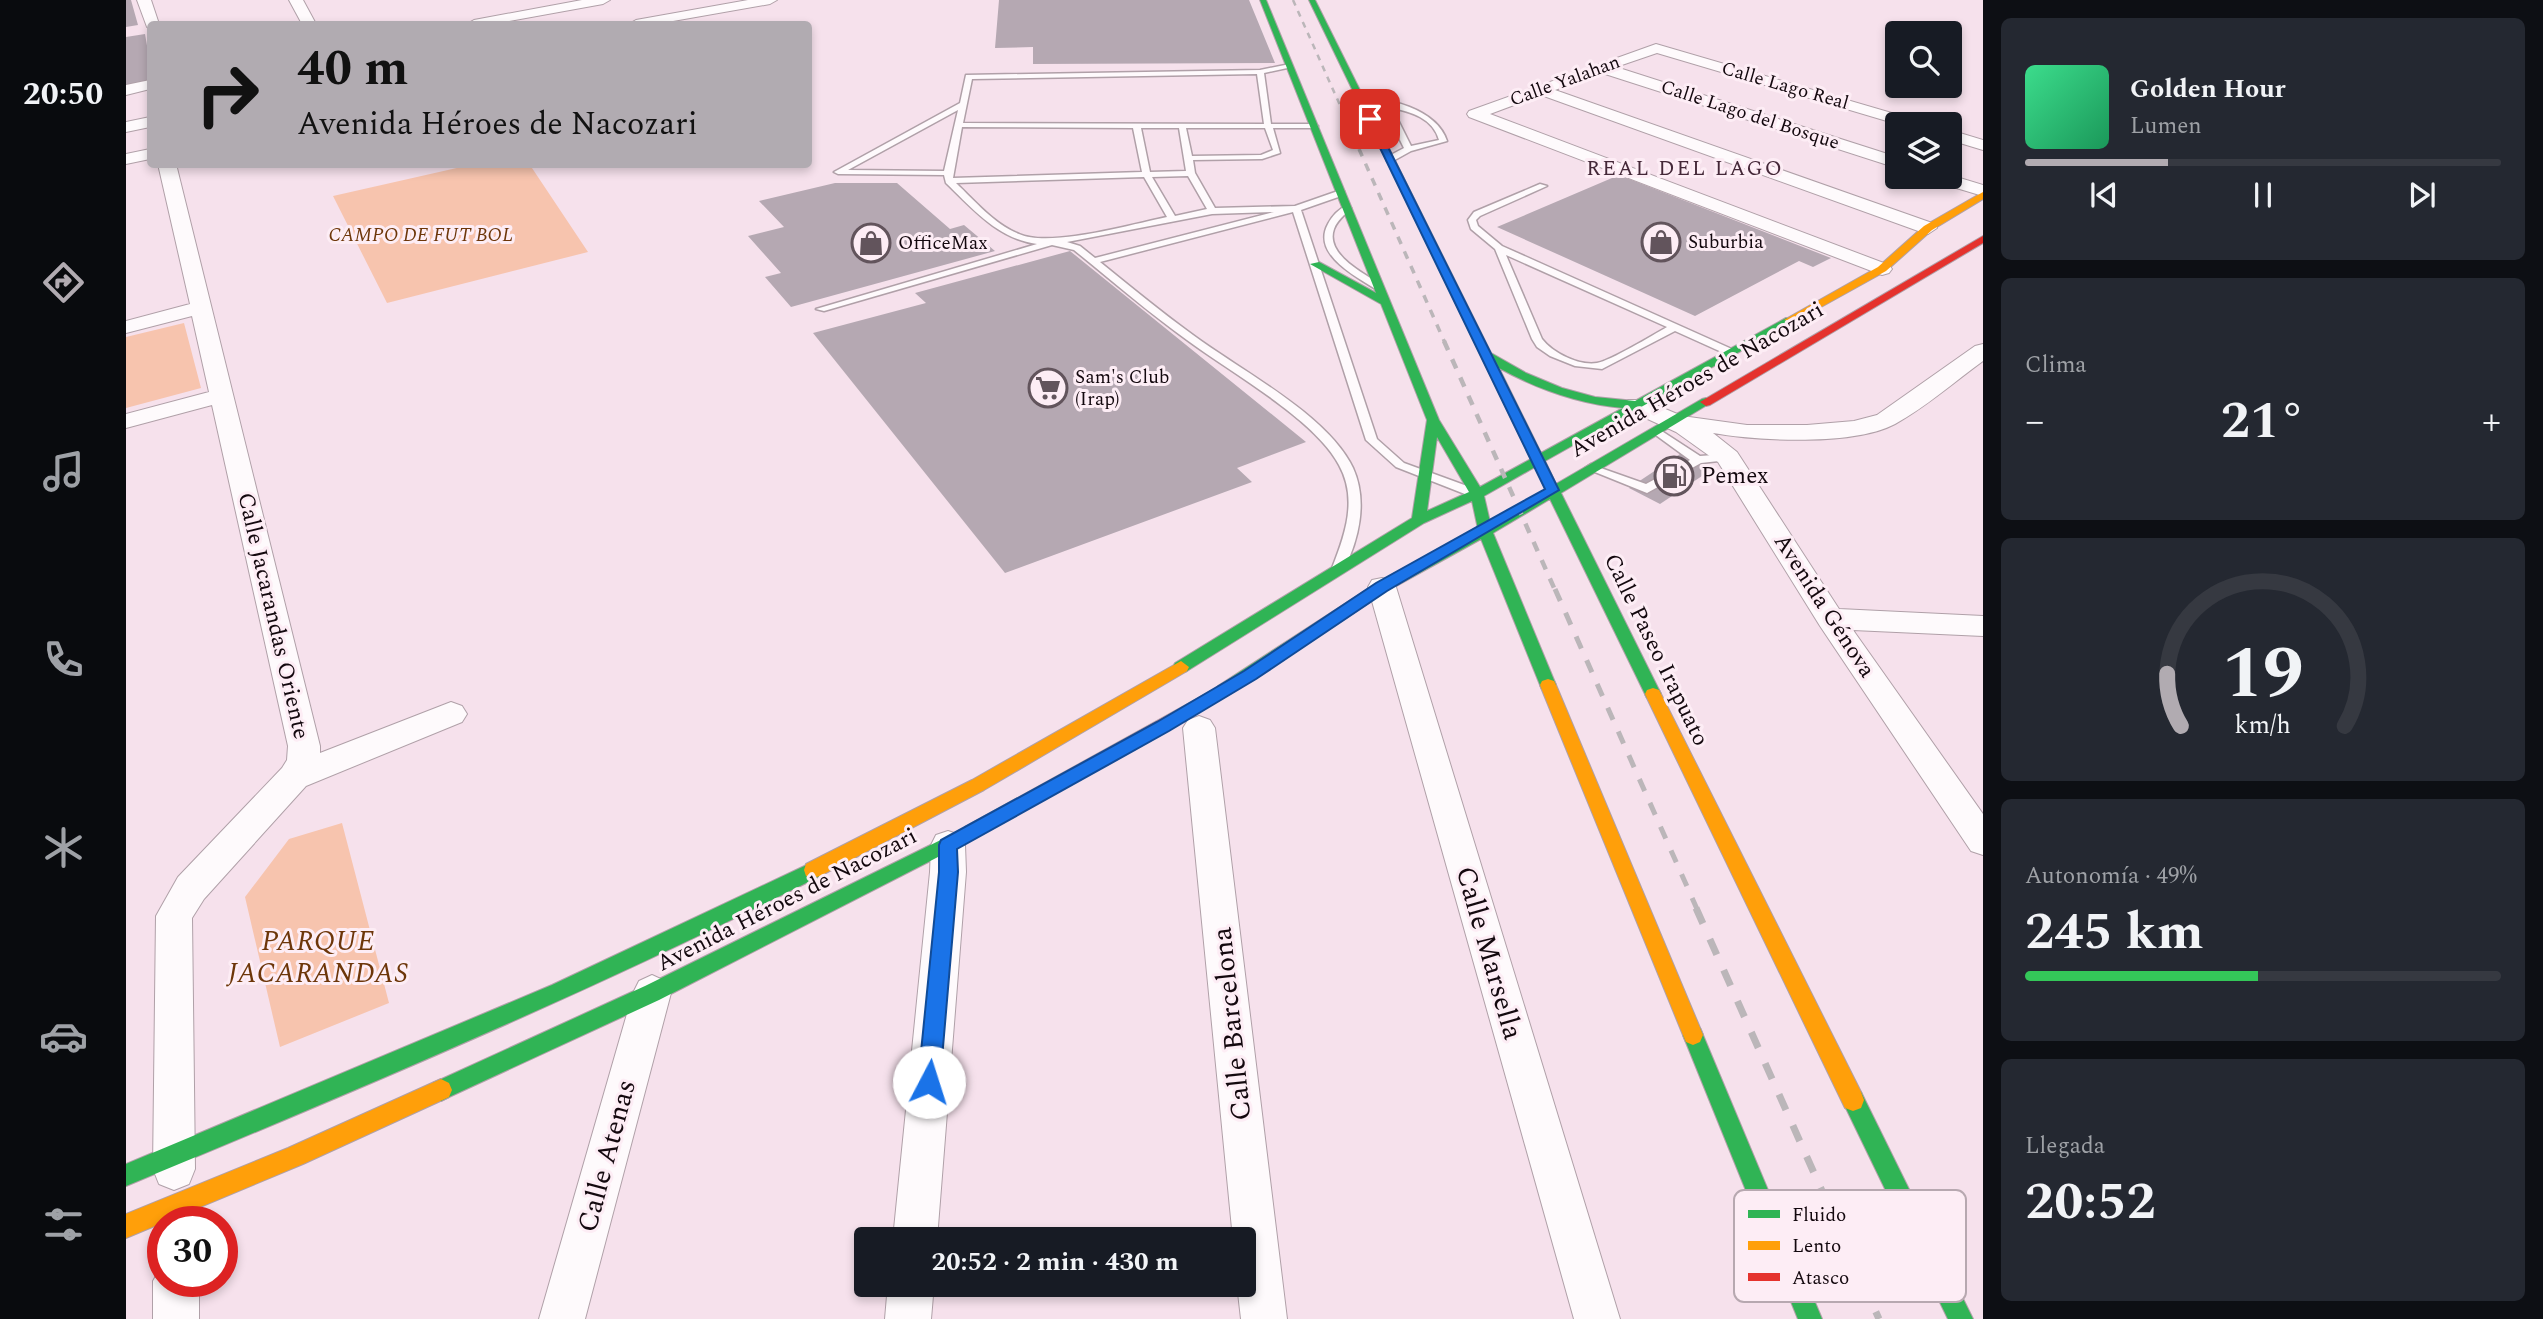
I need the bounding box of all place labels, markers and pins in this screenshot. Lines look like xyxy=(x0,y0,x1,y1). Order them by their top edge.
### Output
pin xyxy=(1340,89,1400,149)
shop icon: Suburbia xyxy=(1640,221,1682,263)
shop icon: OfficeMax xyxy=(850,222,892,264)
place label: Suburbia xyxy=(1688,228,1764,257)
place label: OfficeMax xyxy=(898,229,988,258)
place label: Sam's Club (Irap) xyxy=(1075,363,1170,414)
supermarket icon: Sam's Club (Irap) xyxy=(1027,367,1069,409)
fuel station icon: Pemex xyxy=(1653,455,1695,497)
place label: Pemex xyxy=(1701,459,1768,494)

